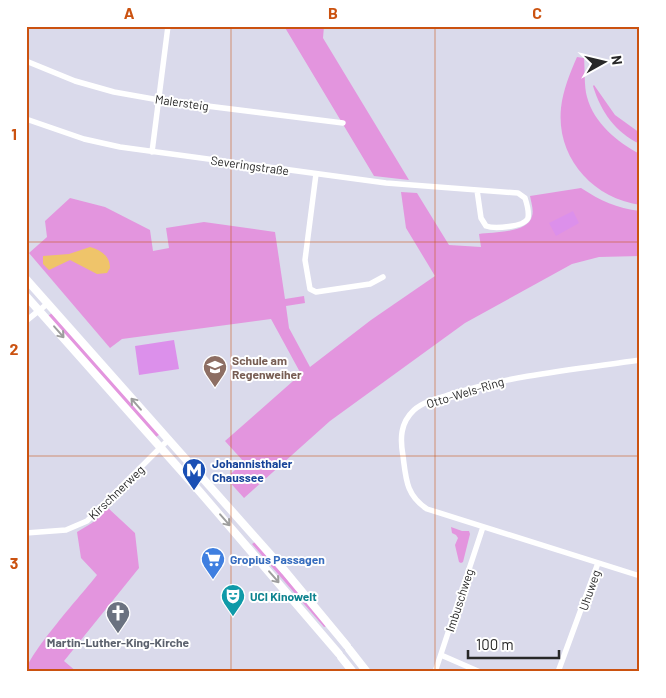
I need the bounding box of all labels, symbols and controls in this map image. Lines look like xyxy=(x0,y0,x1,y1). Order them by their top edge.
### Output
text: A xyxy=(124,3,135,22)
text: B xyxy=(328,3,338,22)
text: C xyxy=(532,3,542,22)
north arrow xyxy=(578,38,628,88)
text: N xyxy=(608,54,626,66)
street label: Malersteig xyxy=(154,91,210,113)
text: 1 xyxy=(11,124,17,143)
street label: Severingstraße xyxy=(210,153,290,177)
one-way arrow xyxy=(53,326,64,339)
text: 2 xyxy=(10,339,19,358)
place label: Schule am Regenweiher xyxy=(232,353,302,381)
school or university icon: Schule am Regenweiher xyxy=(202,354,228,388)
street label: Otto-Wels-Ring xyxy=(425,374,505,410)
one-way arrow xyxy=(130,397,142,410)
place label: Johannisthaler Chaussee xyxy=(212,456,293,484)
metro station icon: Johannisthaler Chaussee xyxy=(181,457,207,491)
street label: Kirschnerweg xyxy=(85,462,147,522)
one-way arrow xyxy=(219,514,230,527)
supermarket icon: Gropius Passagen xyxy=(200,546,226,580)
place label: Gropius Passagen xyxy=(230,552,325,566)
text: 3 xyxy=(10,553,18,572)
street label: Imbuschweg xyxy=(442,567,476,633)
street label: Uhuweg xyxy=(576,568,602,612)
one-way arrow xyxy=(268,571,280,584)
theatre icon: UCI Kinowelt xyxy=(220,583,246,617)
place label: UCI Kinowelt xyxy=(250,589,317,603)
church icon: Martin-Luther-King-Kirche xyxy=(105,600,131,634)
scale bar xyxy=(468,628,560,660)
place label: Martin-Luther-King-Kirche xyxy=(47,635,190,649)
text: 100 m xyxy=(476,635,514,653)

